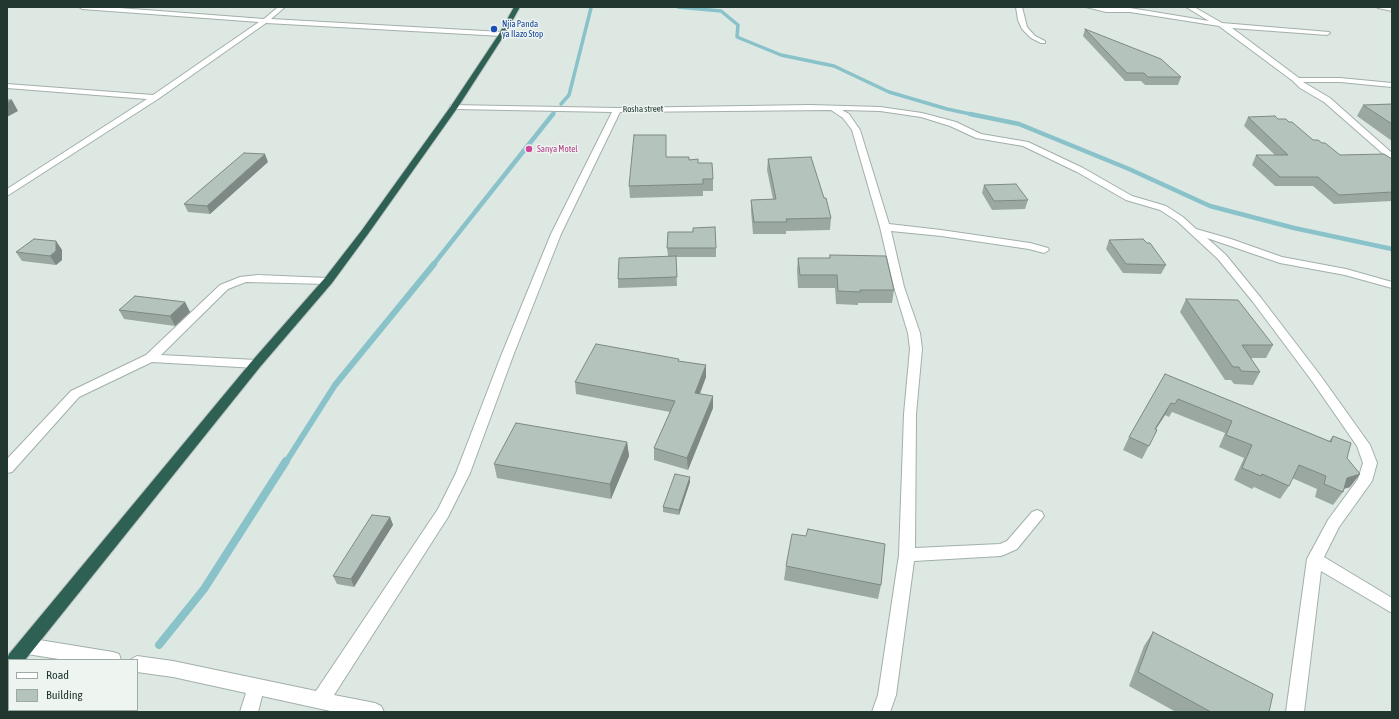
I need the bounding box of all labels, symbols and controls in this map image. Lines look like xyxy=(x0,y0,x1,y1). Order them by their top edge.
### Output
place label: Njia Panda ya Ilazo Stop xyxy=(502,19,543,40)
marker: Njia Panda ya Ilazo Stop xyxy=(489,24,499,34)
street label: Rosha street xyxy=(622,103,664,115)
marker: Sanya Motel xyxy=(524,144,534,154)
place label: Sanya Motel xyxy=(537,144,578,154)
legend xyxy=(8,659,138,711)
text: Road xyxy=(46,668,69,682)
text: Building xyxy=(46,688,83,702)

